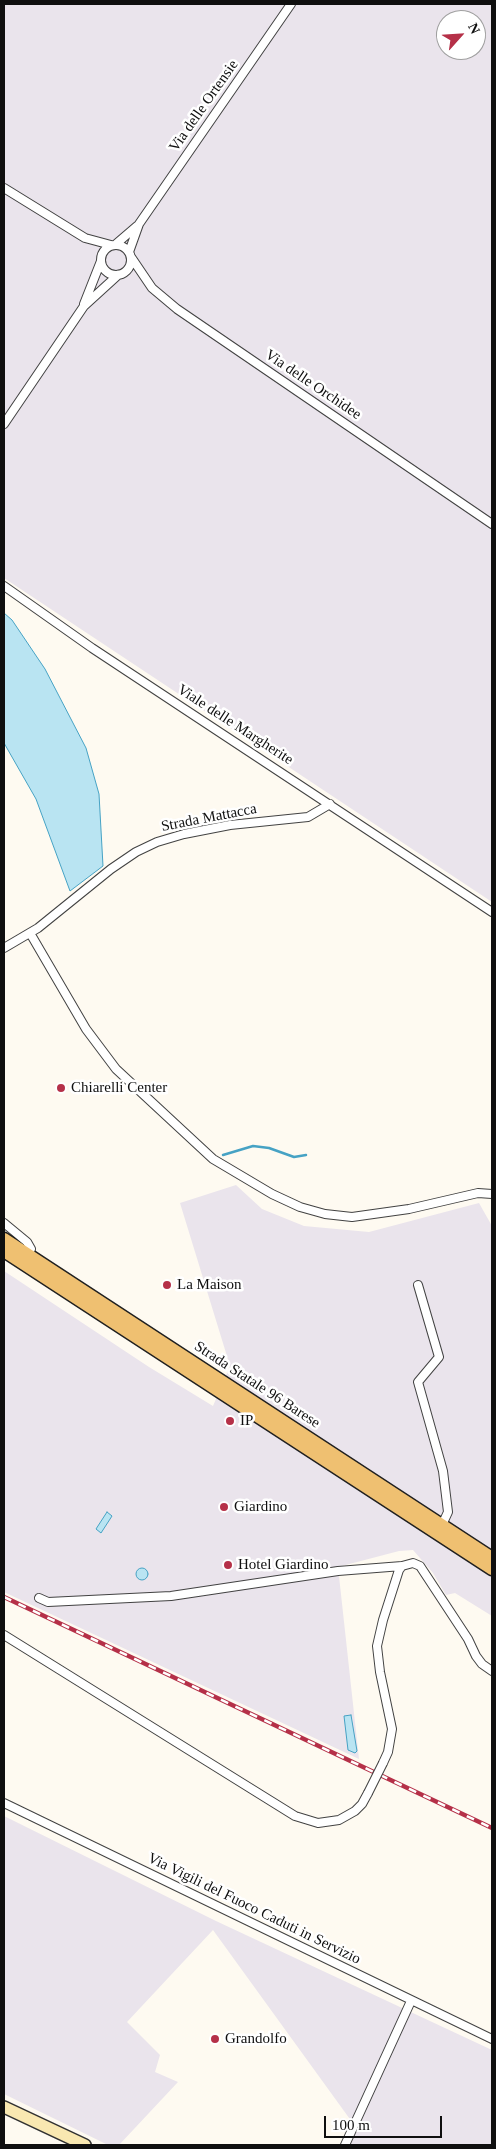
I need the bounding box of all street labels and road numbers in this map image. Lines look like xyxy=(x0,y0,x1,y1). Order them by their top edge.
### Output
street label: Via delle Ortensie xyxy=(166,57,242,155)
street label: Via delle Orchidee xyxy=(261,346,365,424)
street label: Viale delle Margherite xyxy=(174,681,296,769)
street label: Strada Mattacca xyxy=(160,800,258,836)
street label: Strada Statale 96 Barese xyxy=(191,1338,323,1432)
street label: Via Vigili del Fuoco Caduti in Servizio xyxy=(145,1849,363,1969)

